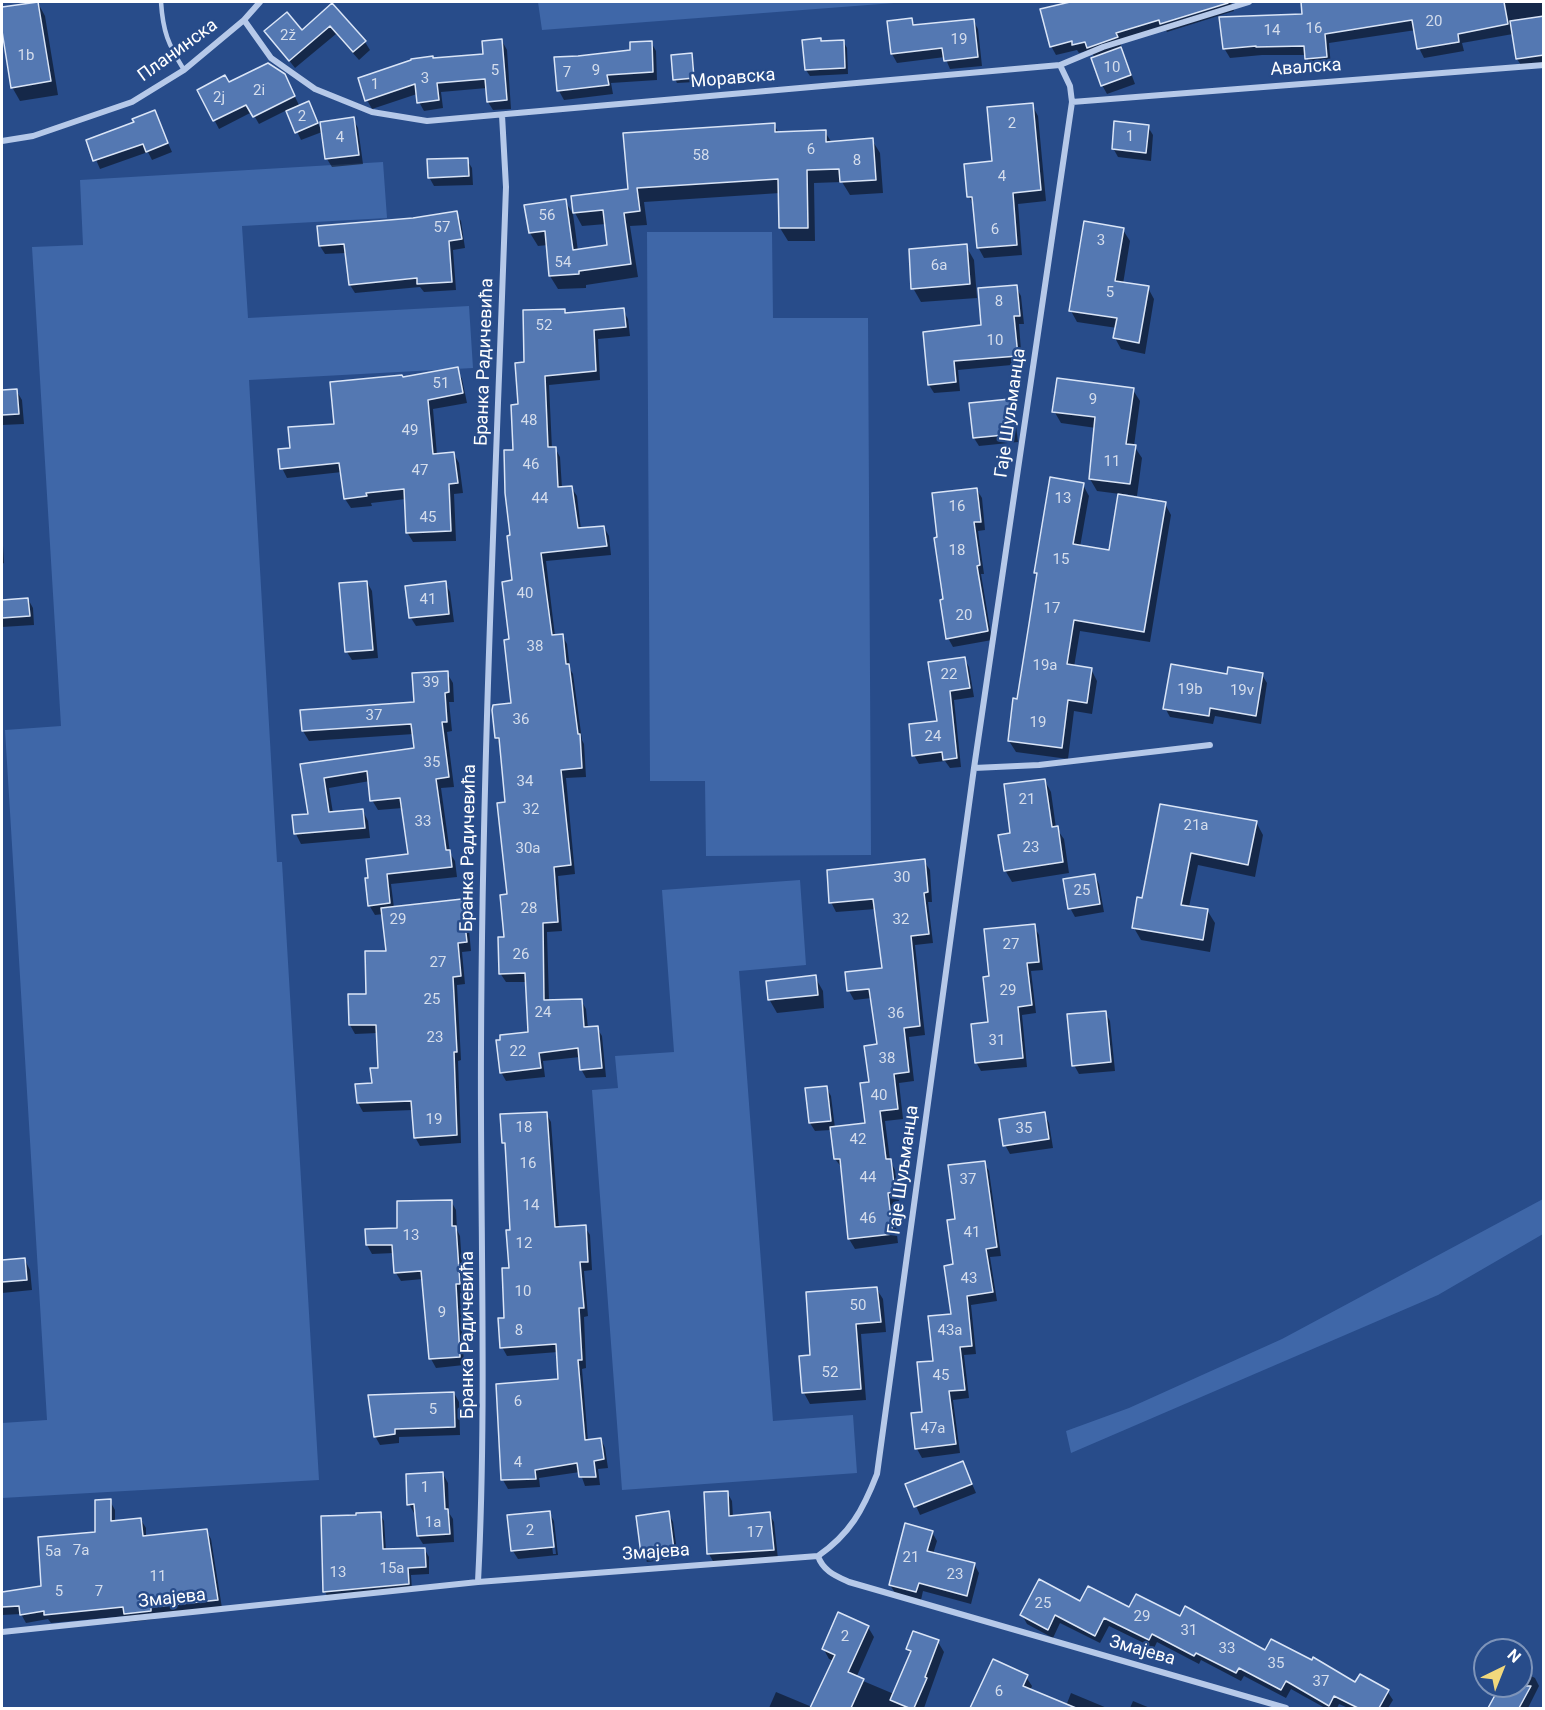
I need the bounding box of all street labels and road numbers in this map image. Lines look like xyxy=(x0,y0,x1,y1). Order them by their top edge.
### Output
street label: Планинска xyxy=(134,15,222,87)
street label: Авалска xyxy=(1270,55,1342,81)
street label: Моравска xyxy=(690,65,776,93)
street label: Бранка Радичевића xyxy=(471,278,499,446)
street label: Гаје Шуљманца xyxy=(991,347,1031,479)
street label: Бранка Радичевића xyxy=(457,764,481,932)
street label: Гаје Шуљманца xyxy=(884,1104,924,1236)
street label: Бранка Радичевића xyxy=(457,1251,479,1419)
street label: Змајева xyxy=(621,1540,691,1566)
street label: Змајева xyxy=(137,1585,207,1613)
street label: Змајева xyxy=(1106,1631,1178,1671)

